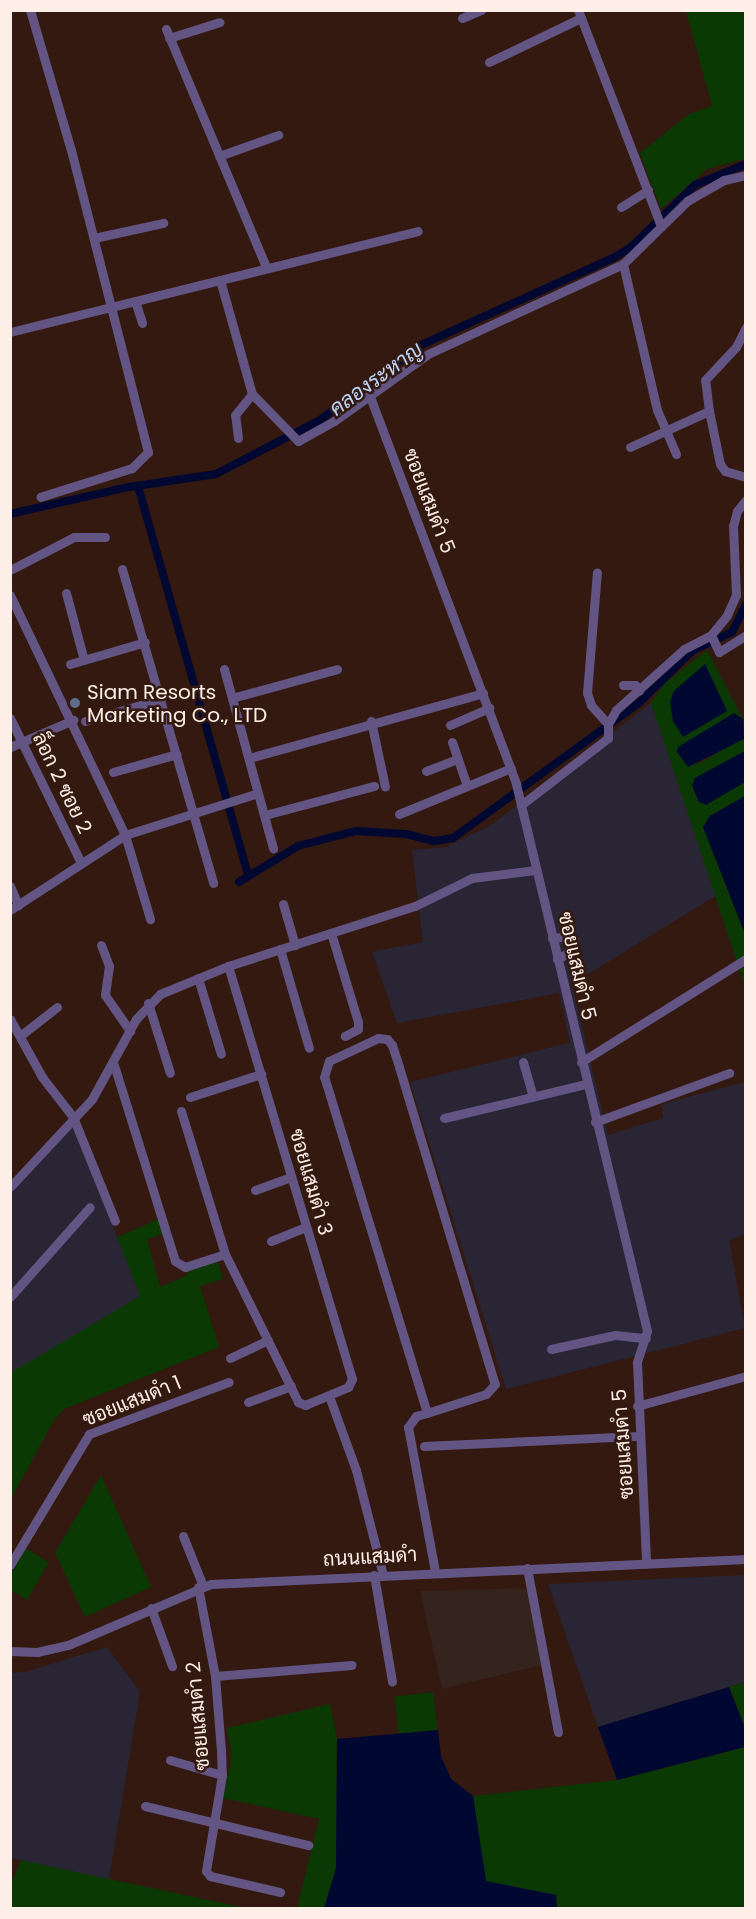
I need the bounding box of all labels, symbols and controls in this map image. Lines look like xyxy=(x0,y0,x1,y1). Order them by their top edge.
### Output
water label: คลองระหาญ xyxy=(324,337,428,421)
street label: ซอยแสมดำ 5 xyxy=(398,445,460,557)
place label: Siam Resorts Marketing Co., LTD xyxy=(87,680,267,727)
marker: Siam Resorts Marketing Co., LTD xyxy=(68,696,82,710)
street label: ล็อก 2 ซอย 2 xyxy=(27,729,97,837)
street label: ซอยแสมดำ 5 xyxy=(553,910,601,1022)
street label: ซอยแสมดำ 3 xyxy=(284,1126,338,1238)
street label: ซอยแสมดำ 1 xyxy=(79,1370,185,1432)
street label: ซอยแสมดำ 5 xyxy=(607,1388,639,1500)
street label: ถนนแสมดำ xyxy=(322,1543,418,1571)
street label: ซอยแสมดำ 2 xyxy=(181,1660,215,1772)

